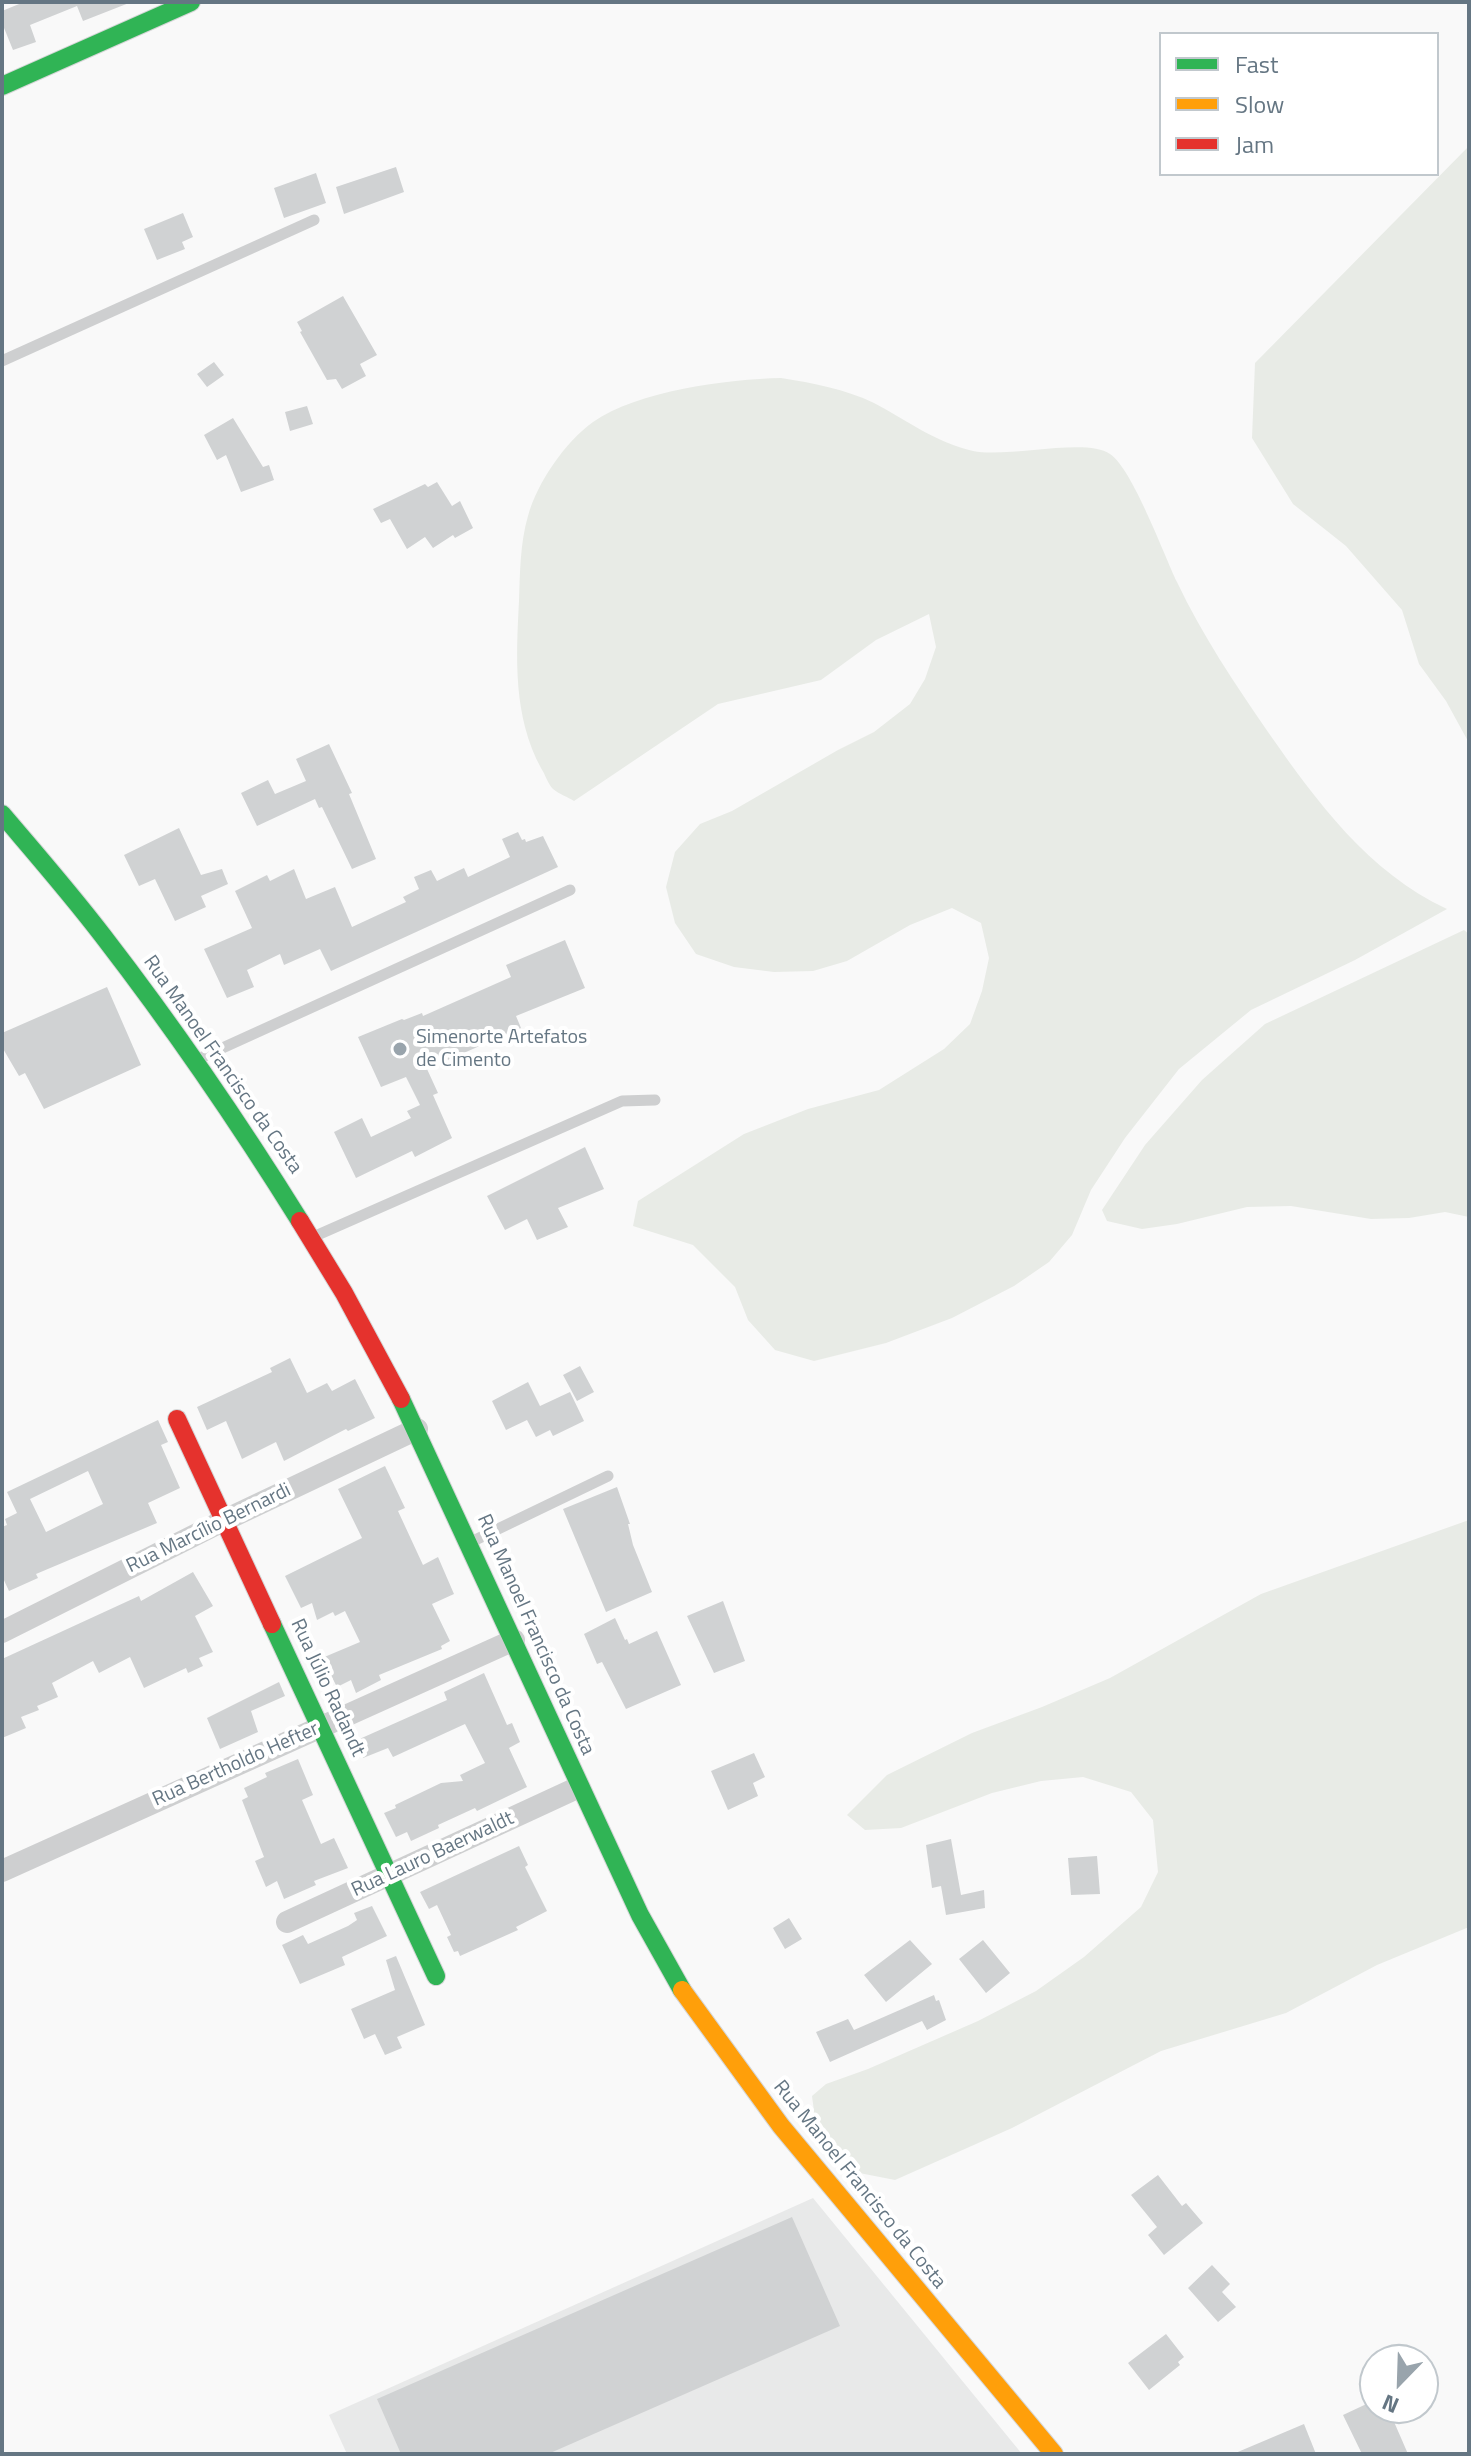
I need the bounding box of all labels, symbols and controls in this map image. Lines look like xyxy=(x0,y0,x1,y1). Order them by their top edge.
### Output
legend xyxy=(1159,32,1439,176)
text: Fast xyxy=(1235,46,1278,82)
text: Slow xyxy=(1235,86,1284,122)
text: Jam xyxy=(1235,126,1274,162)
street label: Rua Manoel Francisco da Costa xyxy=(137,951,307,1179)
place label: Simenorte Artefatos de Cimento xyxy=(416,1026,587,1073)
marker: Simenorte Artefatos de Cimento xyxy=(391,1040,409,1058)
street label: Rua Marcílio Bernardi xyxy=(123,1479,295,1579)
street label: Rua Manoel Francisco da Costa xyxy=(471,1511,599,1759)
street label: Rua Júlio Radandt xyxy=(285,1615,369,1761)
street label: Rua Bertholdo Hefter xyxy=(149,1718,323,1812)
street label: Rua Lauro Baerwaldt xyxy=(348,1807,518,1903)
street label: Rua Manoel Francisco da Costa xyxy=(768,2076,950,2294)
north arrow xyxy=(1359,2344,1439,2424)
text: N xyxy=(1377,2386,1404,2423)

